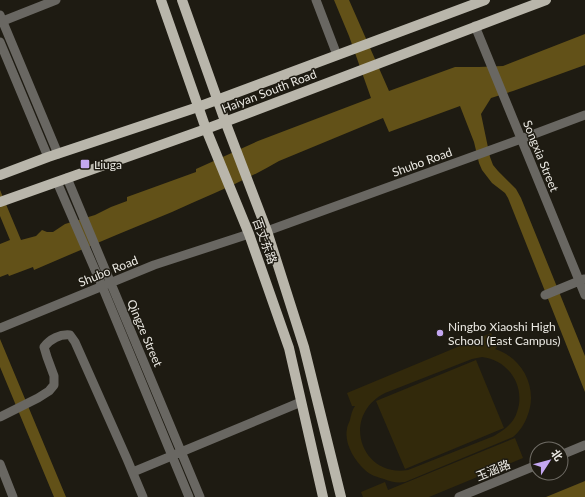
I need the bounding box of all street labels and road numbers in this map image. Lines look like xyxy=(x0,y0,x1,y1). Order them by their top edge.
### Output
street label: Haiyan South Road xyxy=(220,66,318,116)
street label: Songxia Street xyxy=(520,118,562,195)
street label: Shubo Road xyxy=(390,144,454,180)
street label: 百丈东路 xyxy=(250,216,280,266)
street label: Shubo Road xyxy=(76,252,140,290)
street label: Qingze Street xyxy=(124,297,166,370)
street label: 玉涵路 xyxy=(473,456,513,484)

